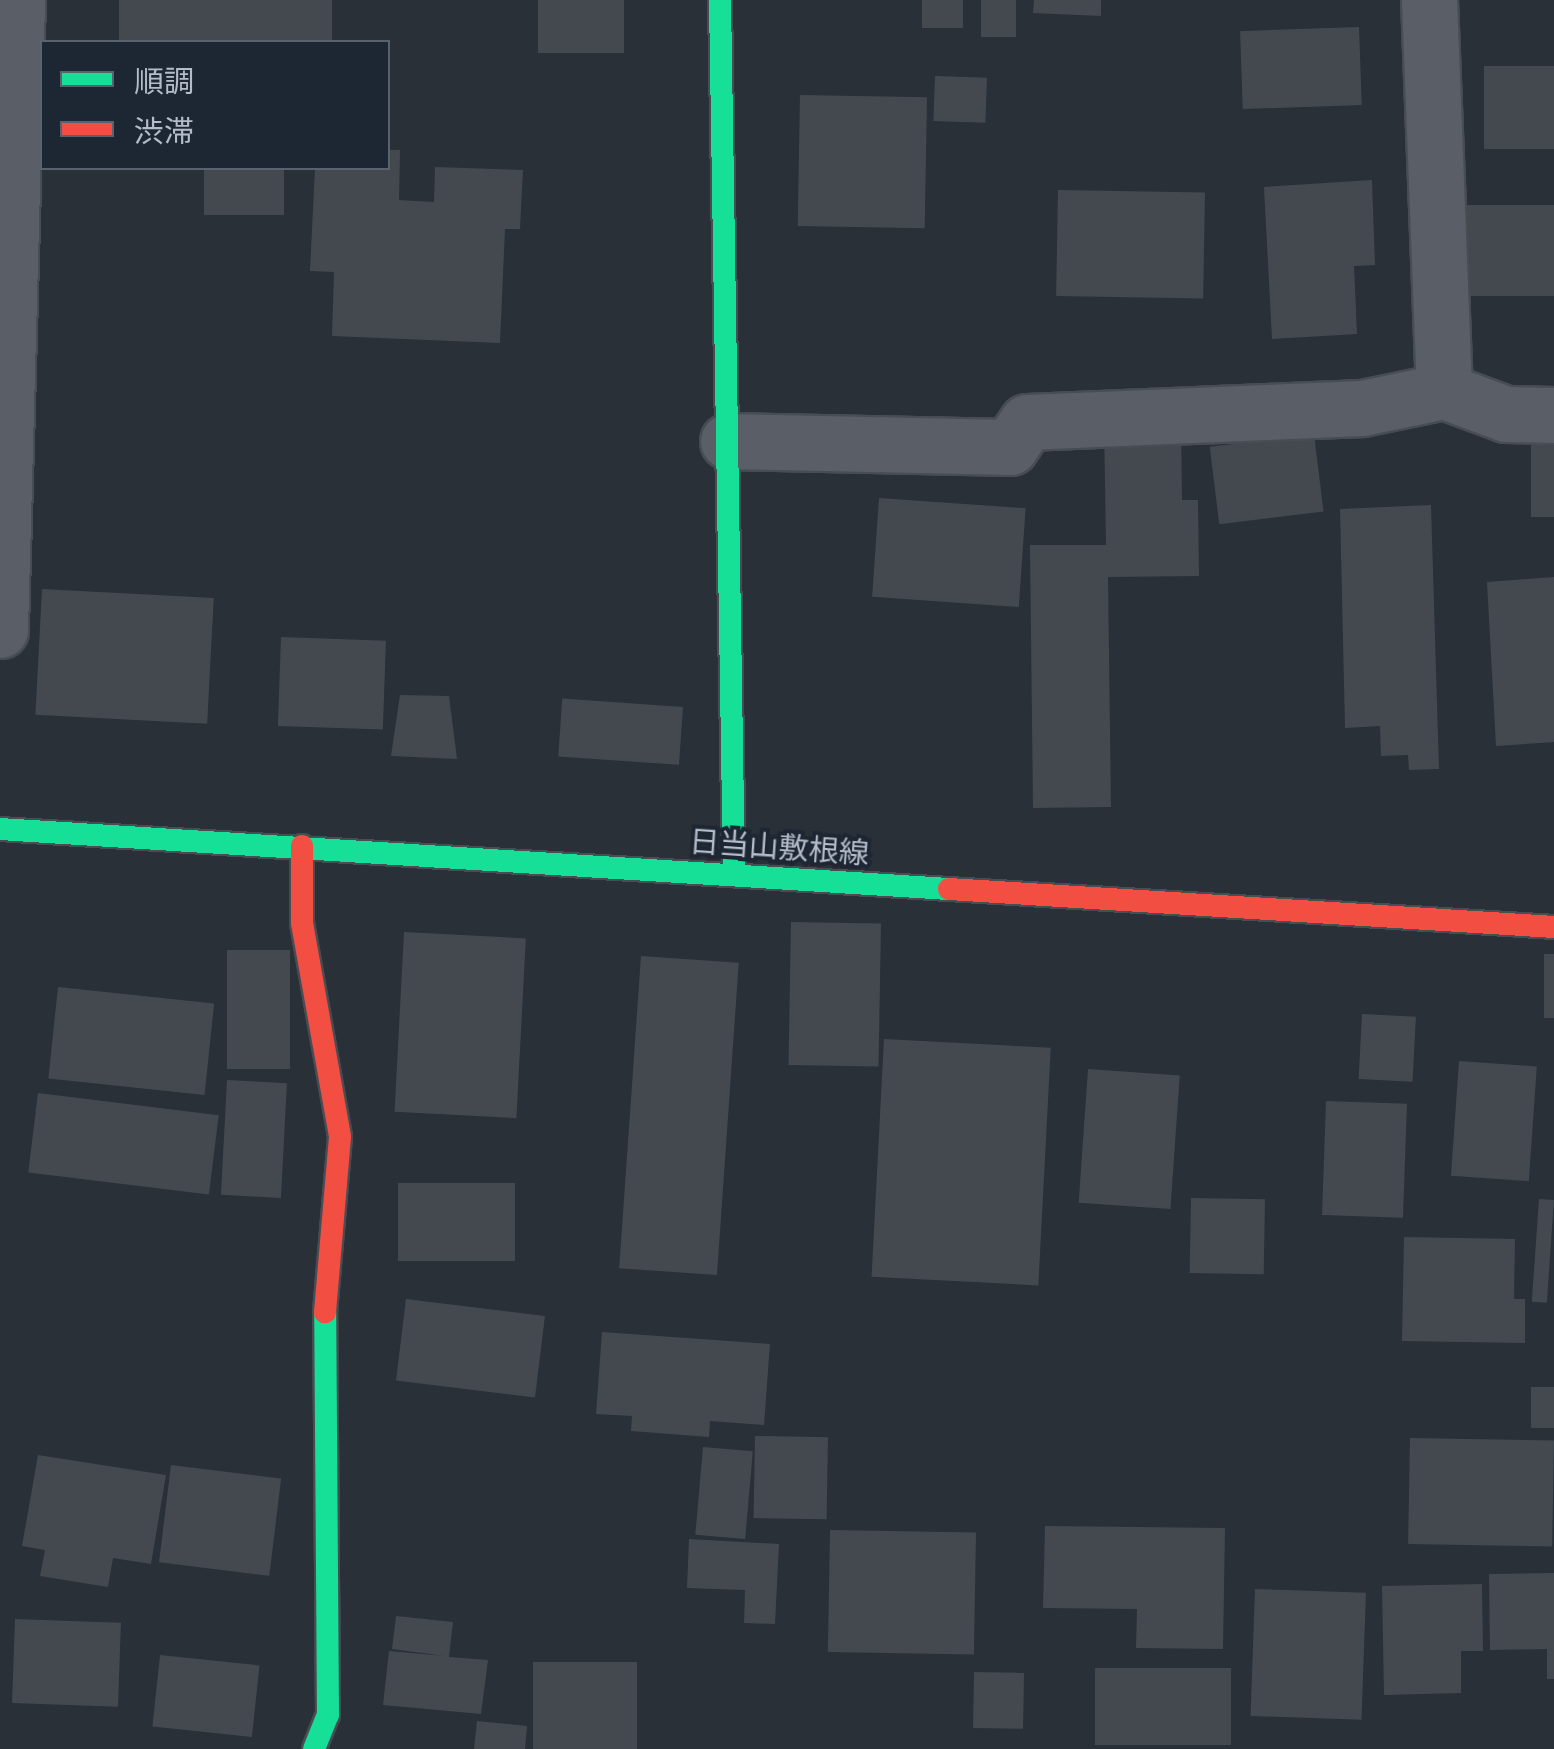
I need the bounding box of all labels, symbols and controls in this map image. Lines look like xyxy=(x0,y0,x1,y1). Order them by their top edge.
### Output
legend xyxy=(40,40,390,170)
text: 順調 xyxy=(134,60,194,101)
text: 渋滞 xyxy=(134,110,194,151)
street label: 日当山敷根線 xyxy=(688,823,870,871)

